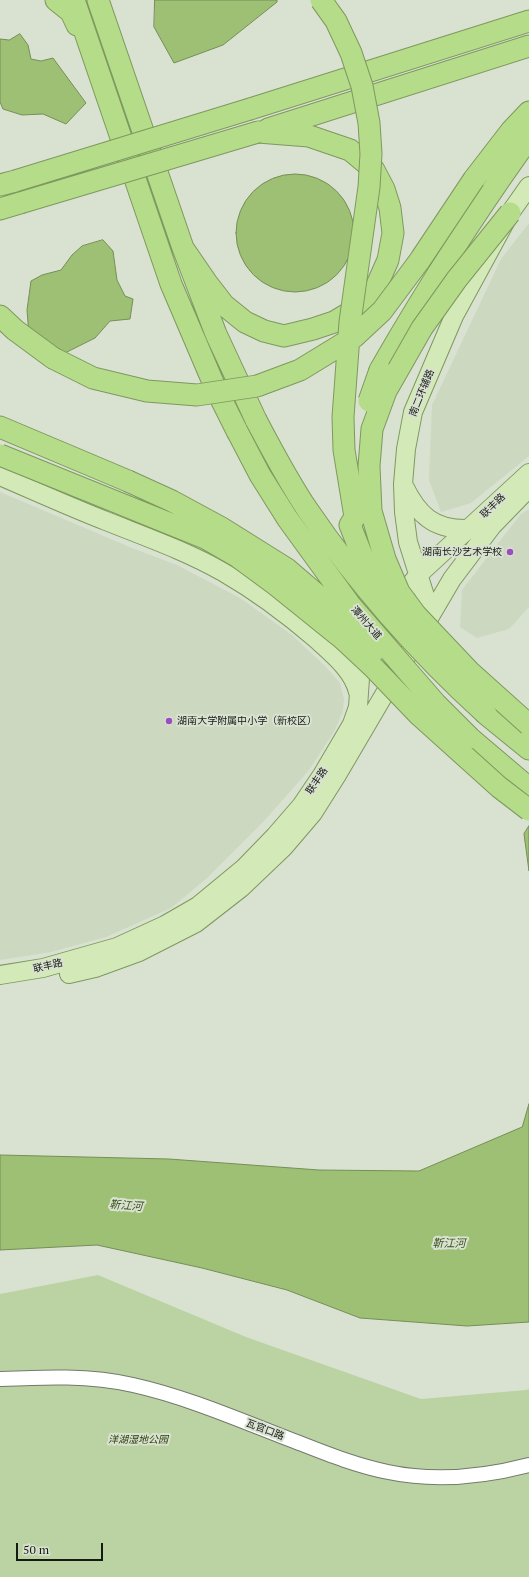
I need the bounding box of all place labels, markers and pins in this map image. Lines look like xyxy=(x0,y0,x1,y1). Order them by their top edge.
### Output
place label: 湖南长沙艺术学校 xyxy=(422,546,502,558)
marker: 湖南长沙艺术学校 xyxy=(505,547,515,557)
place label: 湖南大学附属中小学（新校区） xyxy=(177,715,317,727)
marker: 湖南大学附属中小学（新校区） xyxy=(164,716,174,726)

